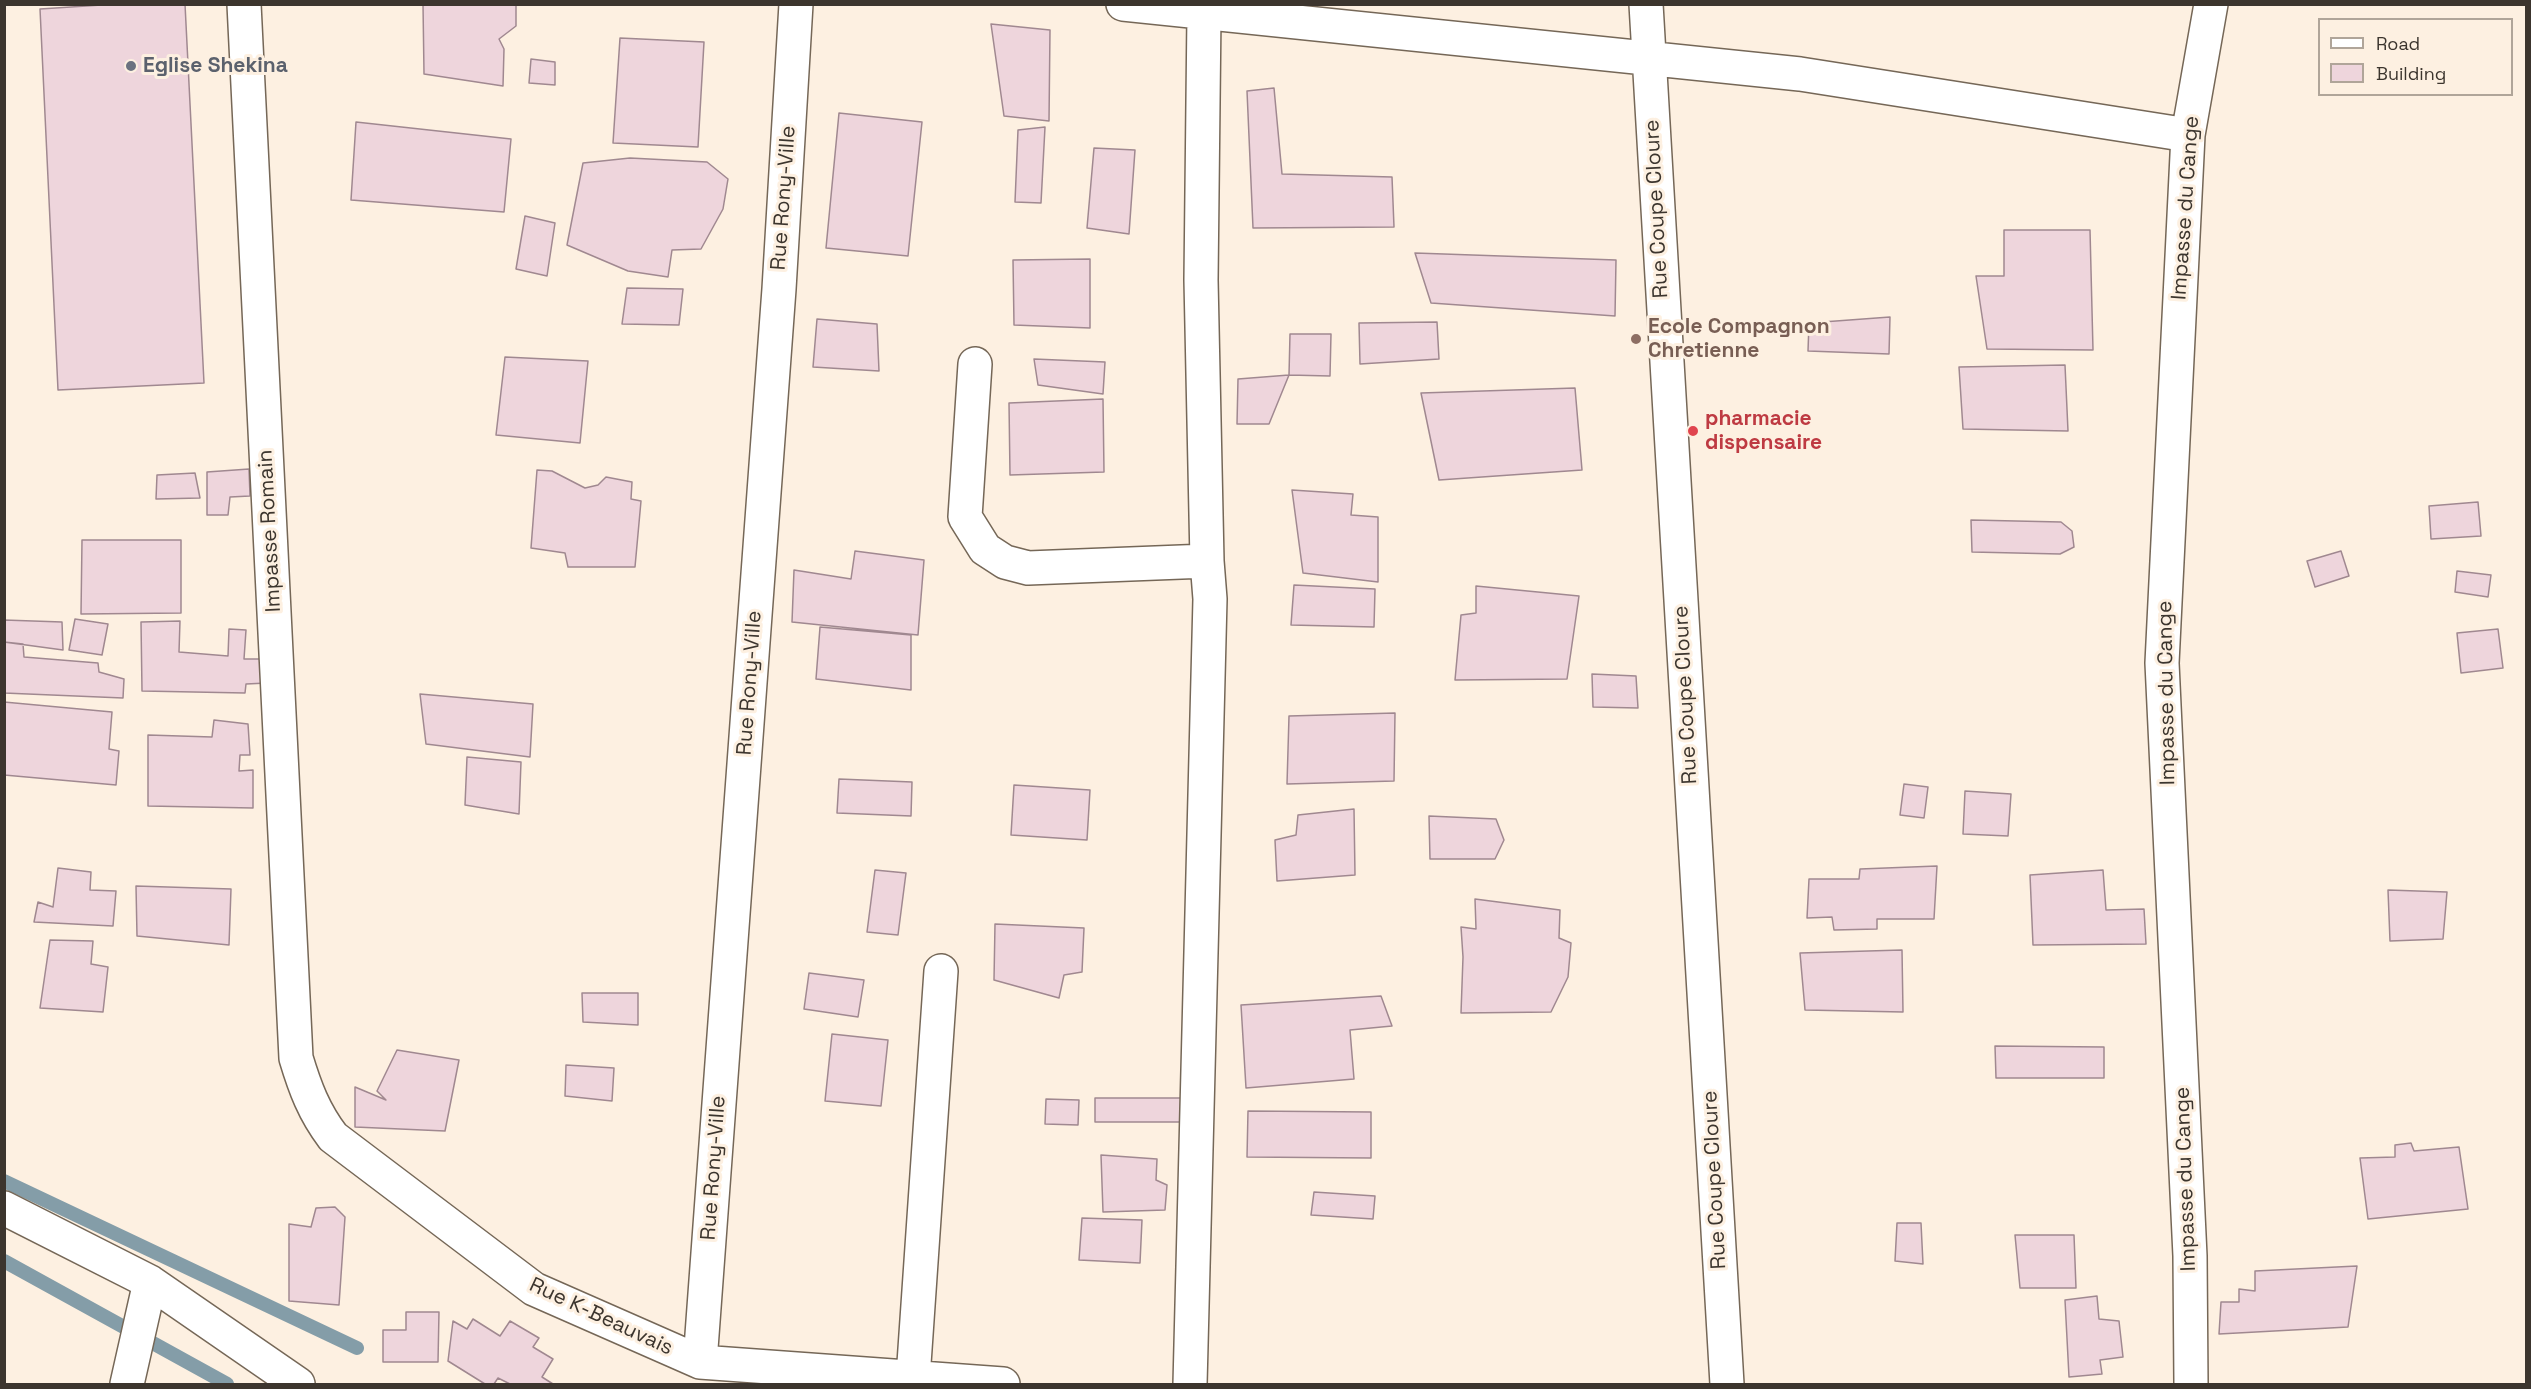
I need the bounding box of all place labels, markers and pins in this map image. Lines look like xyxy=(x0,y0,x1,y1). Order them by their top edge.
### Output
place label: Eglise Shekina xyxy=(143,53,288,79)
marker: Eglise Shekina xyxy=(124,59,138,73)
place label: Ecole Compagnon Chretienne xyxy=(1648,314,1830,364)
marker: Ecole Compagnon Chretienne xyxy=(1629,332,1643,346)
place label: pharmacie dispensaire xyxy=(1705,406,1822,456)
marker: pharmacie dispensaire xyxy=(1686,424,1700,438)

